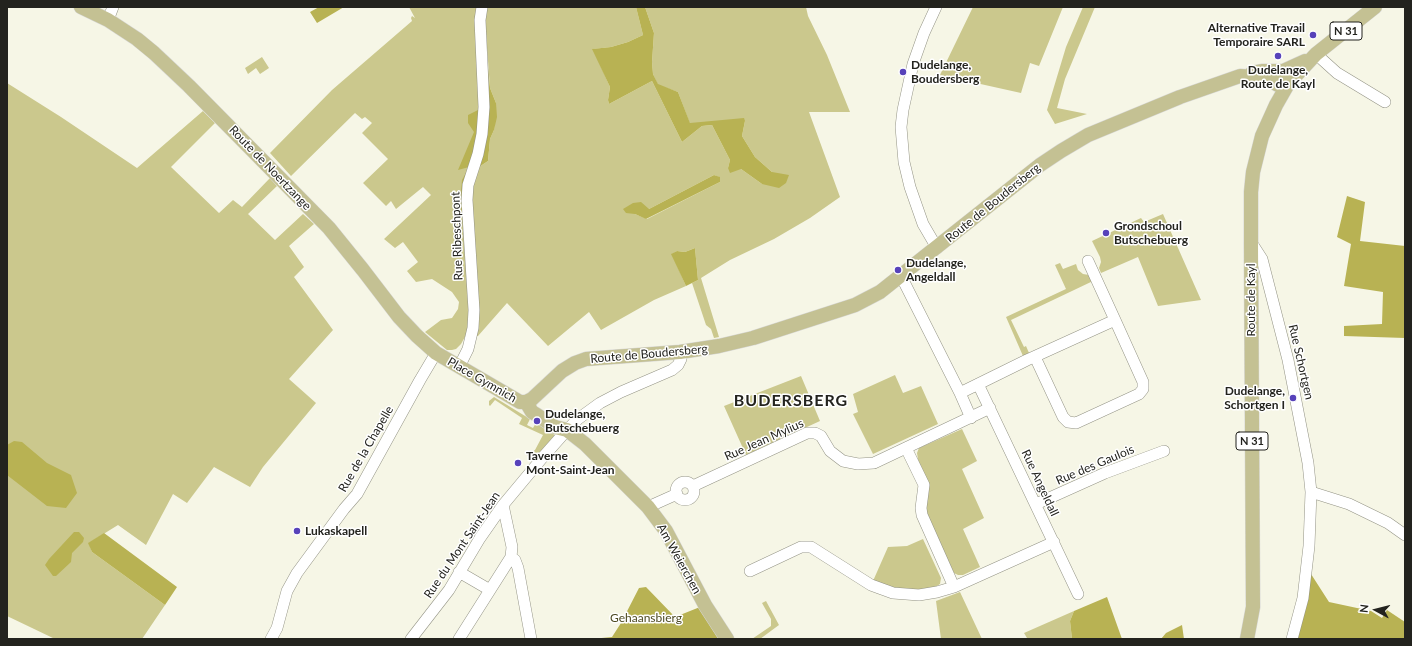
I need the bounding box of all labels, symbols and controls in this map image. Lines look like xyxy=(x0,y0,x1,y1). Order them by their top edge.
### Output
place label: Alternative Travail Temporaire SARL xyxy=(1208,21,1305,49)
road number: N 31 xyxy=(1330,22,1362,40)
marker: Alternative Travail Temporaire SARL xyxy=(1308,30,1318,40)
marker: Dudelange, Route de Kayl xyxy=(1273,51,1283,61)
place label: Dudelange, Boudersberg xyxy=(911,58,979,86)
place label: Dudelange, Route de Kayl xyxy=(1241,63,1315,91)
marker: Dudelange, Boudersberg xyxy=(898,67,908,77)
street label: Route de Noertzange xyxy=(226,123,314,213)
street label: Route de Boudersberg xyxy=(943,160,1043,246)
street label: Rue Ribeschpont xyxy=(448,191,466,281)
place label: Grondschoul Butschebuerg xyxy=(1114,219,1188,247)
marker: Grondschoul Butschebuerg xyxy=(1101,228,1111,238)
place label: Dudelange, Angeldall xyxy=(906,256,966,284)
street label: Route de Kayl xyxy=(1244,263,1258,337)
marker: Dudelange, Angeldall xyxy=(893,265,903,275)
street label: Rue Schortgen xyxy=(1285,323,1317,401)
street label: Route de Boudersberg xyxy=(590,342,708,366)
street label: Place Gymnich xyxy=(445,354,519,406)
place label: Dudelange, Schortgen I xyxy=(1224,384,1285,412)
district label: BUDERSBERG xyxy=(734,391,848,411)
marker: Dudelange, Schortgen I xyxy=(1288,393,1298,403)
street label: Rue de la Chapelle xyxy=(335,403,397,495)
place label: Dudelange, Butschebuerg xyxy=(545,407,619,435)
marker: Dudelange, Butschebuerg xyxy=(532,416,542,426)
street label: Rue Jean Mylius xyxy=(722,416,806,464)
road number: N 31 xyxy=(1236,432,1268,450)
street label: Rue des Gaulois xyxy=(1054,442,1136,488)
street label: Rue Angeldall xyxy=(1018,447,1062,519)
place label: Taverne Mont-Saint-Jean xyxy=(526,449,615,477)
marker: Taverne Mont-Saint-Jean xyxy=(513,458,523,468)
street label: Rue du Mont Saint-Jean xyxy=(421,489,503,601)
street label: Am Weierchen xyxy=(654,521,704,597)
place label: Lukaskapell xyxy=(305,524,367,538)
marker: Lukaskapell xyxy=(292,526,302,536)
north arrow xyxy=(1356,590,1396,630)
text: N xyxy=(1357,603,1371,613)
park label: Gehaansbierg xyxy=(610,611,682,625)

